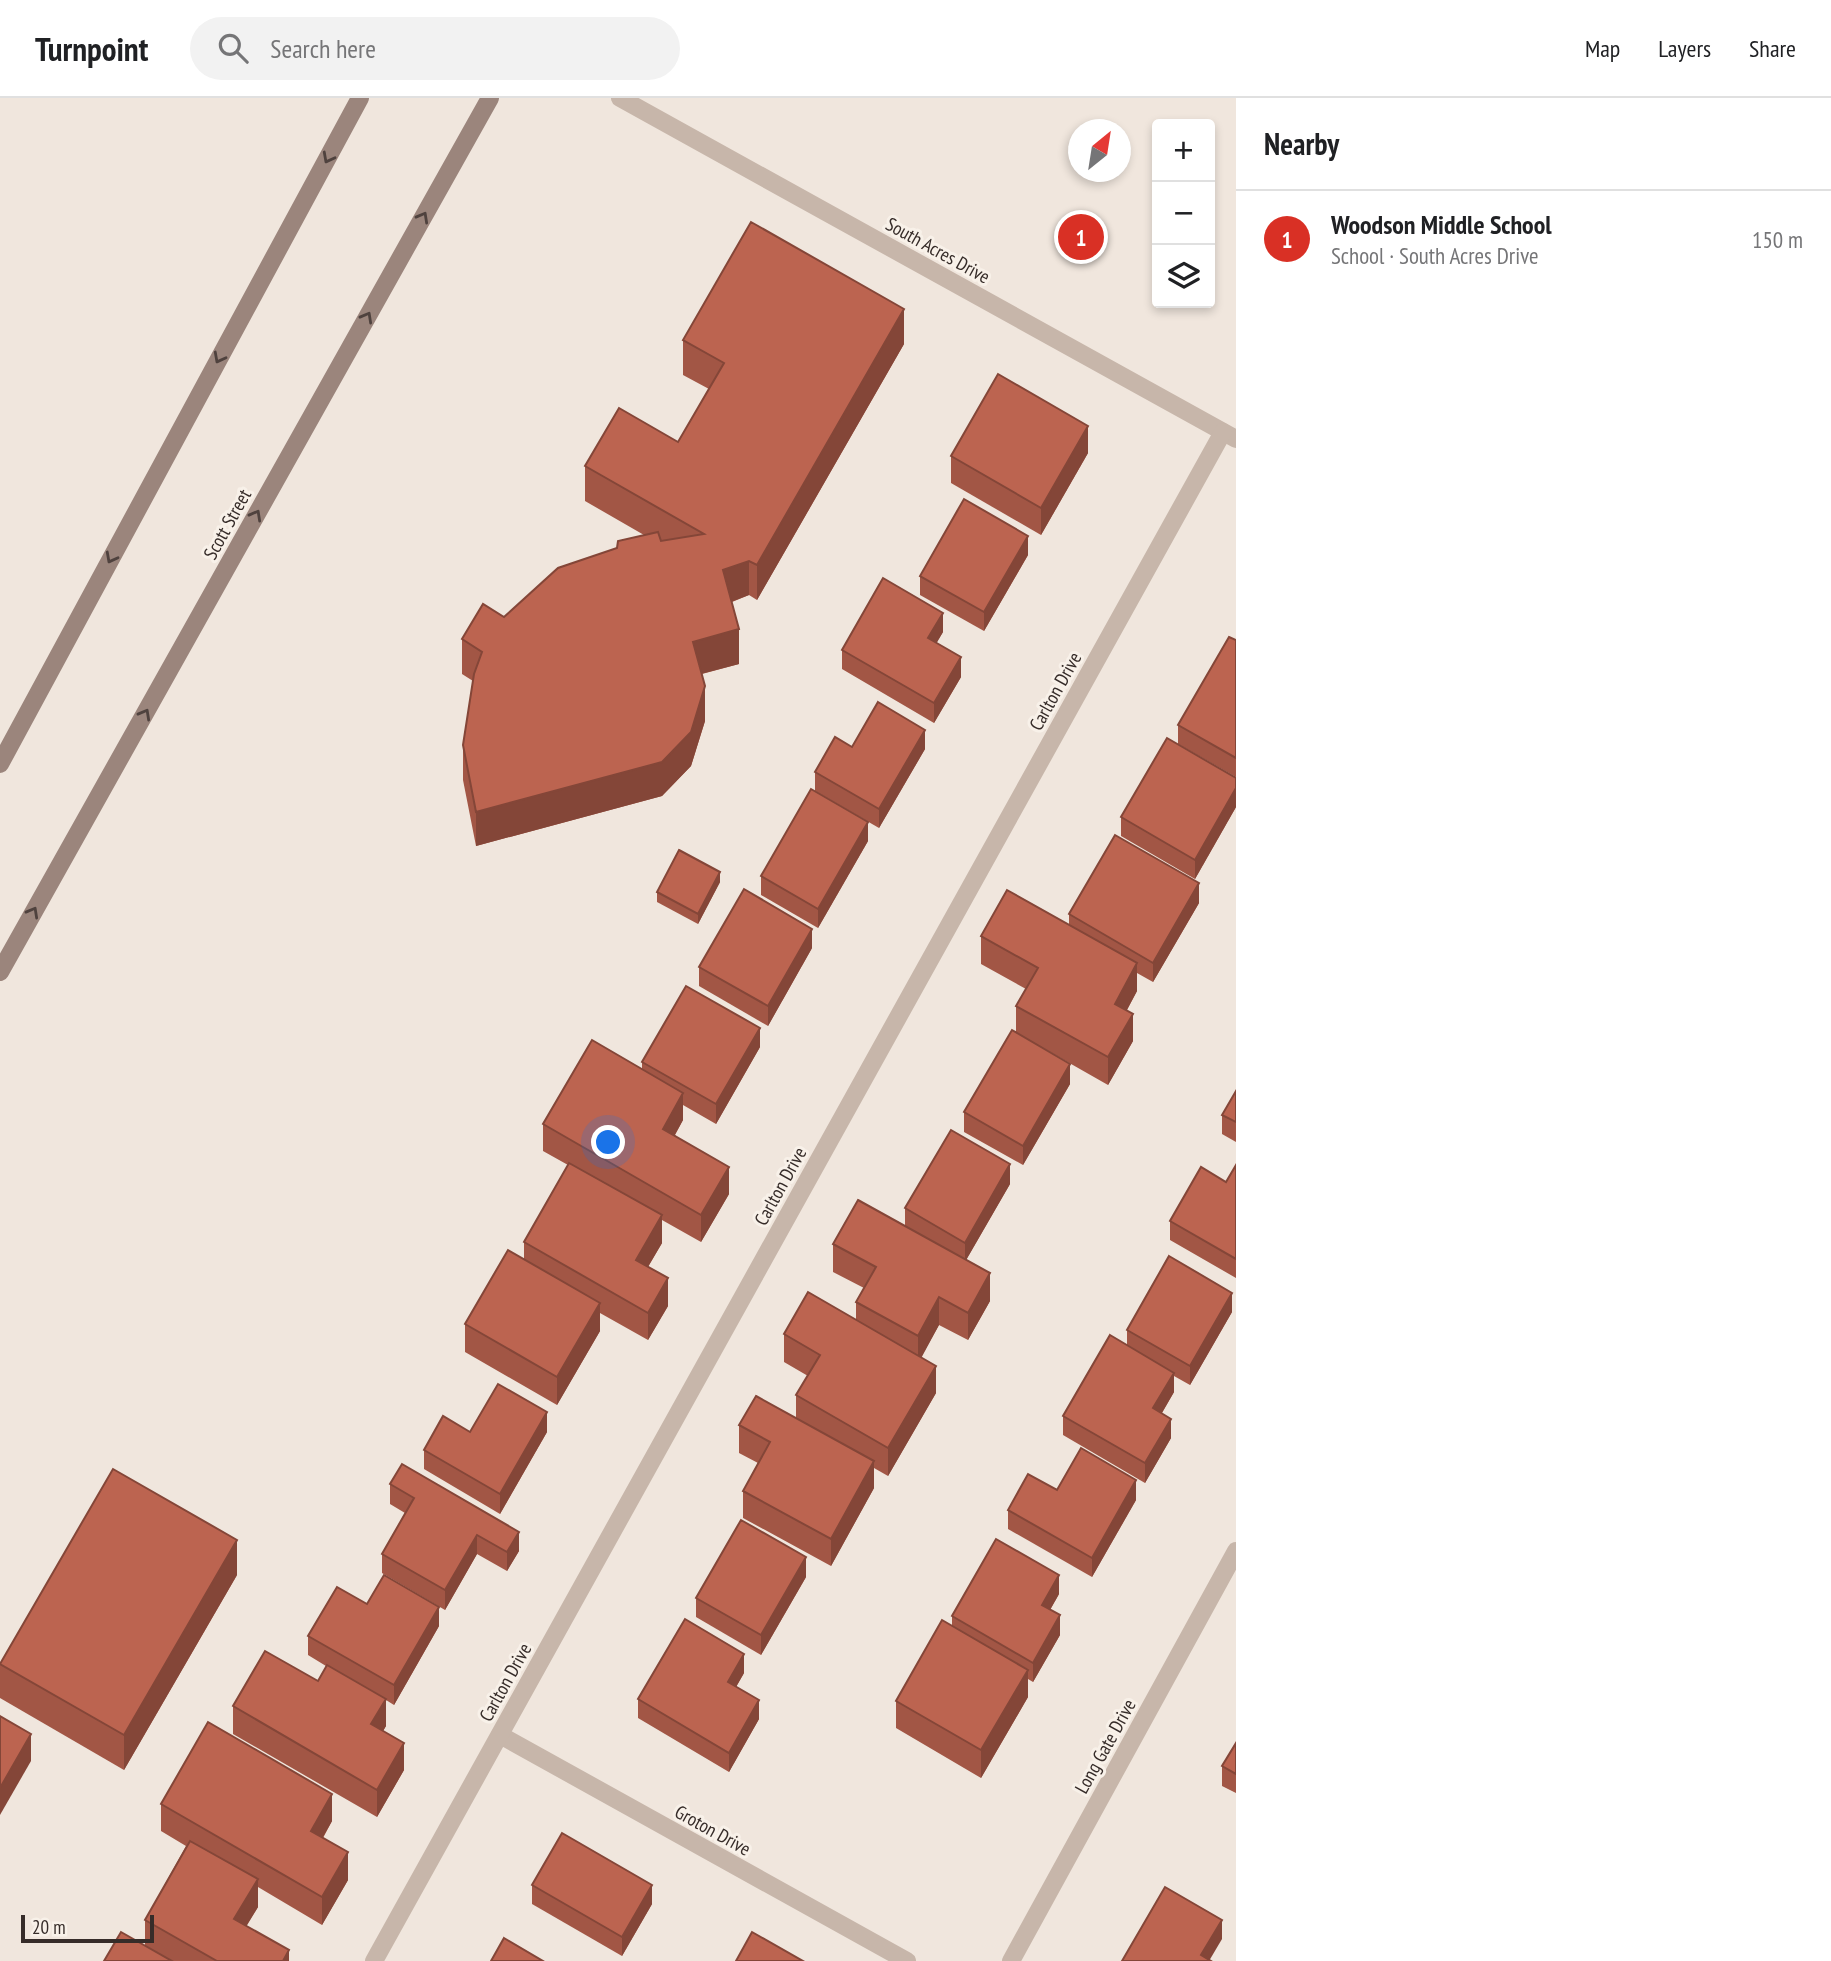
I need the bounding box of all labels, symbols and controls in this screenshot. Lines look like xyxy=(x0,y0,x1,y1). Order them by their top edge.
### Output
search box xyxy=(190,17,680,80)
text: Turnpoint xyxy=(35,27,148,70)
icon: search xyxy=(214,29,252,67)
text: Search here xyxy=(270,32,376,65)
text: Map xyxy=(1585,33,1620,64)
text: Layers xyxy=(1658,33,1711,64)
text: Share xyxy=(1749,33,1796,64)
north arrow xyxy=(1068,119,1131,182)
map controls xyxy=(1152,119,1215,308)
button: + xyxy=(1152,119,1215,182)
text: Nearby xyxy=(1264,124,1339,163)
one-way arrow xyxy=(323,151,336,163)
button: − xyxy=(1152,182,1215,245)
text: Woodson Middle School xyxy=(1331,208,1552,241)
one-way arrow xyxy=(415,211,428,224)
pin: 1 xyxy=(1058,211,1104,263)
street label: South Acres Drive xyxy=(882,212,994,289)
text: 1 xyxy=(1282,225,1293,254)
text: 150 m xyxy=(1752,225,1803,254)
text: School · South Acres Drive xyxy=(1331,241,1539,270)
button: layers xyxy=(1152,245,1215,308)
one-way arrow xyxy=(359,311,372,324)
one-way arrow xyxy=(214,351,228,363)
street label: Scott Street xyxy=(198,484,256,563)
one-way arrow xyxy=(248,510,261,523)
one-way arrow xyxy=(106,551,119,564)
street label: Carlton Drive xyxy=(1024,648,1086,734)
one-way arrow xyxy=(137,708,150,721)
one-way arrow xyxy=(25,907,38,920)
your location xyxy=(591,1125,625,1159)
street label: Carlton Drive xyxy=(749,1143,811,1229)
street label: Carlton Drive xyxy=(474,1639,536,1725)
street label: Long Gate Drive xyxy=(1069,1694,1141,1797)
street label: Groton Drive xyxy=(671,1799,755,1861)
scale bar xyxy=(21,1912,154,1944)
text: 20 m xyxy=(32,1915,66,1939)

